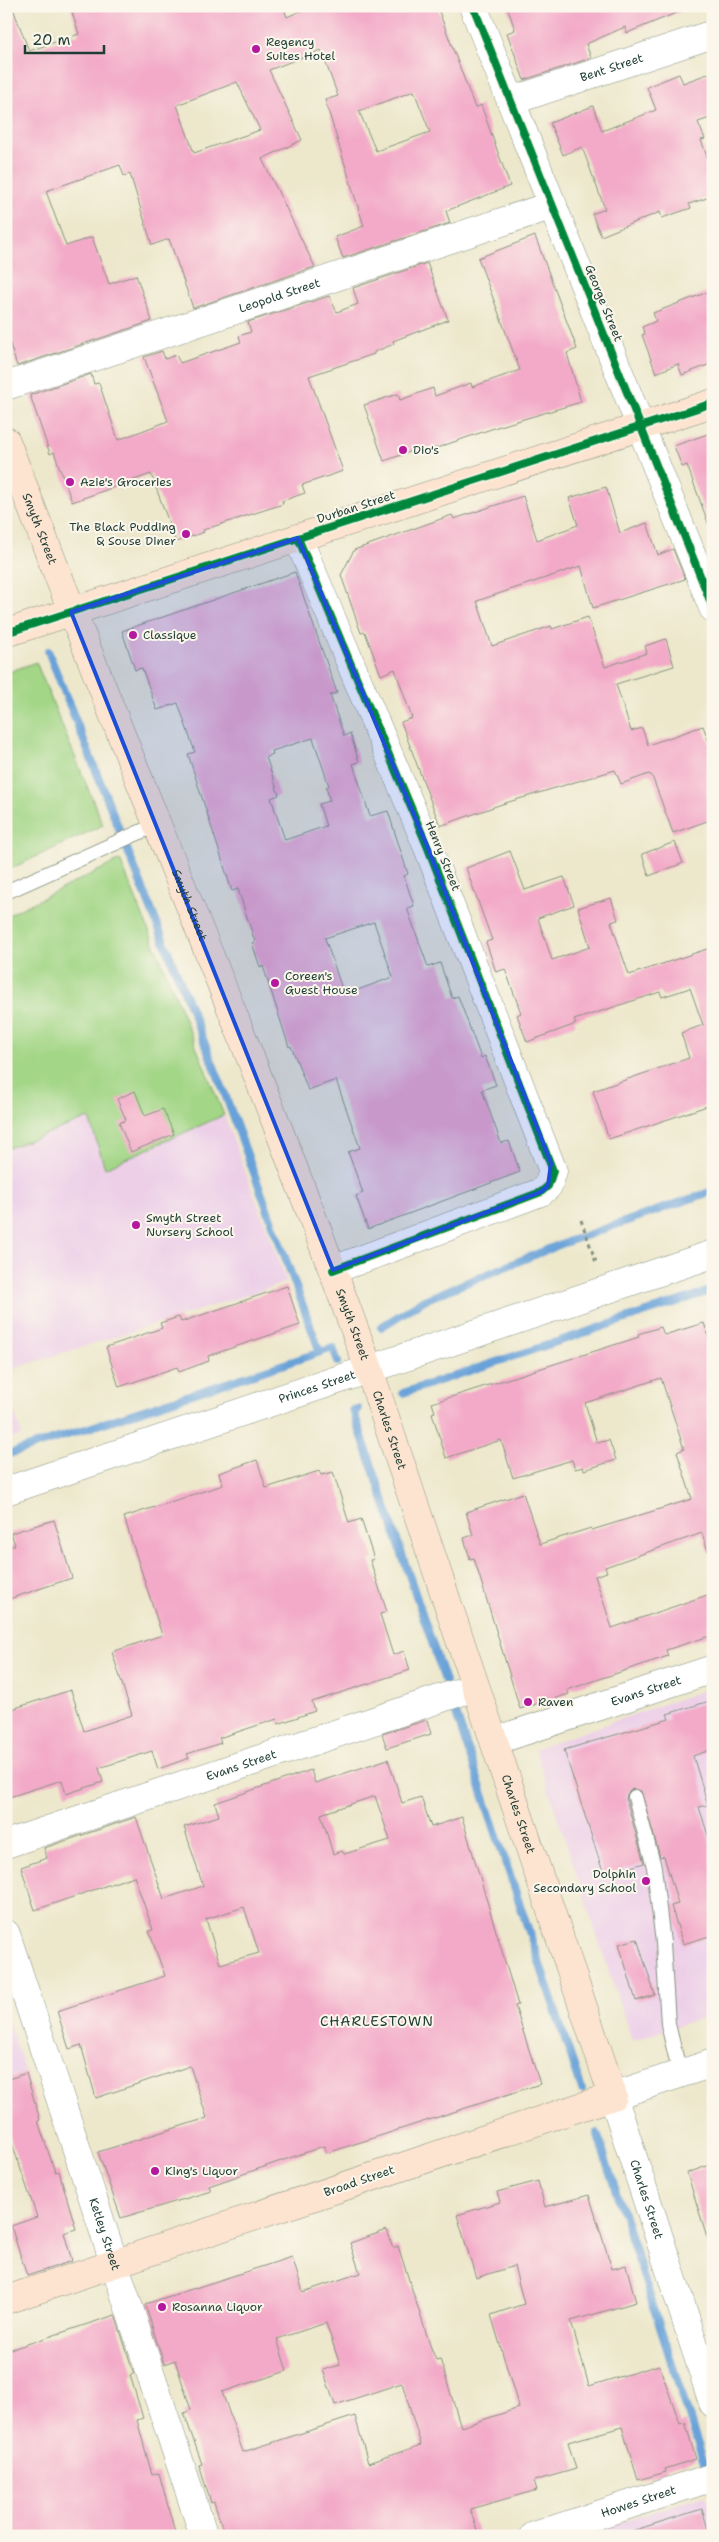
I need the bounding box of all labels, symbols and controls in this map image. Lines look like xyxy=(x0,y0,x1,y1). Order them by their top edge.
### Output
scale bar xyxy=(25,22,104,54)
text: 20 m xyxy=(32,30,71,50)
place label: Regency Suites Hotel xyxy=(266,34,336,64)
marker: Regency Suites Hotel xyxy=(250,43,262,55)
street label: Bent Street xyxy=(578,50,645,86)
street label: George Street xyxy=(581,262,627,344)
street label: Leopold Street xyxy=(237,275,322,316)
place label: Dio's xyxy=(413,442,439,458)
marker: Dio's xyxy=(397,444,409,456)
place label: Azie's Groceries xyxy=(80,474,172,490)
marker: Azie's Groceries xyxy=(64,476,76,488)
street label: Durban Street xyxy=(315,487,397,527)
street label: Smyth Street xyxy=(19,491,61,567)
place label: The Black Pudding & Souse Diner xyxy=(69,519,176,549)
marker: The Black Pudding & Souse Diner xyxy=(180,528,192,540)
place label: Classique xyxy=(143,627,197,643)
marker: Classique xyxy=(127,629,139,641)
street label: Henry Street xyxy=(422,819,464,893)
street label: Smyth Street xyxy=(168,867,211,943)
place label: Coreen's Guest House xyxy=(285,968,358,998)
marker: Coreen's Guest House xyxy=(269,977,281,989)
place label: Smyth Street Nursery School xyxy=(146,1210,234,1240)
marker: Smyth Street Nursery School xyxy=(130,1219,142,1231)
street label: Smyth Street xyxy=(332,1286,373,1363)
street label: Princes Street xyxy=(276,1366,358,1407)
street label: Charles Street xyxy=(369,1388,410,1472)
street label: Evans Street xyxy=(609,1672,683,1710)
place label: Raven xyxy=(538,1694,573,1710)
marker: Raven xyxy=(522,1696,534,1708)
street label: Evans Street xyxy=(204,1746,278,1784)
street label: Charles Street xyxy=(498,1772,539,1856)
place label: Dolphin Secondary School xyxy=(533,1866,636,1896)
marker: Dolphin Secondary School xyxy=(640,1875,652,1887)
district label: CHARLESTOWN xyxy=(320,2012,434,2030)
street label: Charles Street xyxy=(626,2158,667,2241)
street label: Broad Street xyxy=(322,2161,396,2201)
place label: King's Liquor xyxy=(165,2163,238,2179)
marker: King's Liquor xyxy=(149,2165,161,2177)
street label: Ketley Street xyxy=(85,2196,124,2273)
place label: Rosanna Liquor xyxy=(172,2299,263,2315)
marker: Rosanna Liquor xyxy=(156,2301,168,2313)
street label: Howes Street xyxy=(599,2482,678,2521)

